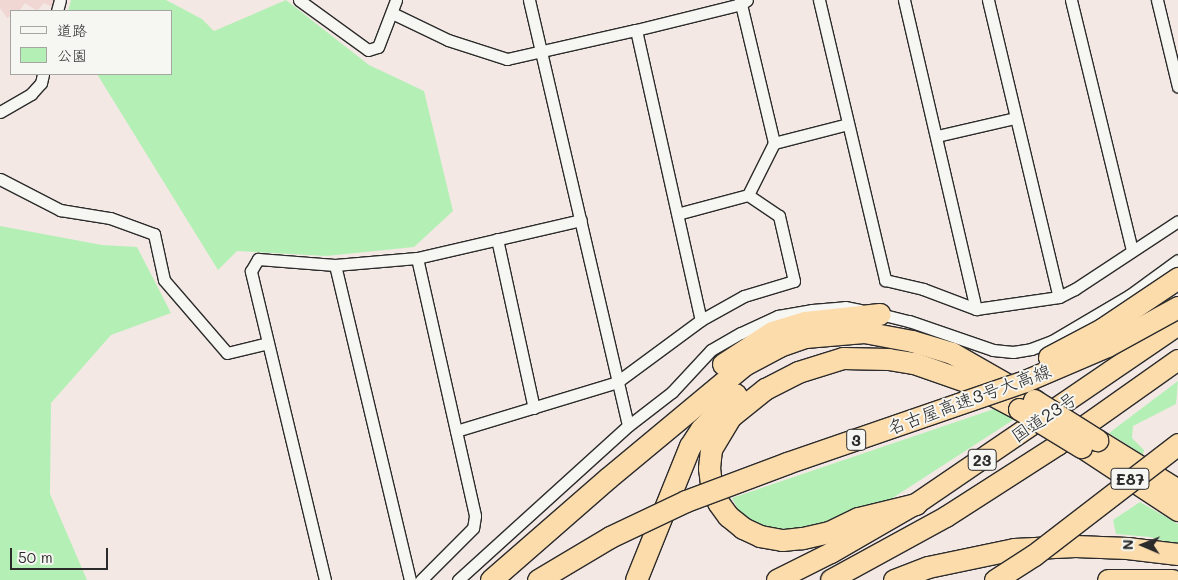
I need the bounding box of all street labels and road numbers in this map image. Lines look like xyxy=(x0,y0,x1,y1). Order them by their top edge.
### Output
street label: 名古屋高速3号大高線 xyxy=(884,359,1054,439)
street label: 国道23号 xyxy=(1007,387,1081,447)
road number: 3 xyxy=(846,426,866,454)
road number: 23 xyxy=(967,446,997,474)
road number: E87 xyxy=(1110,466,1150,492)

